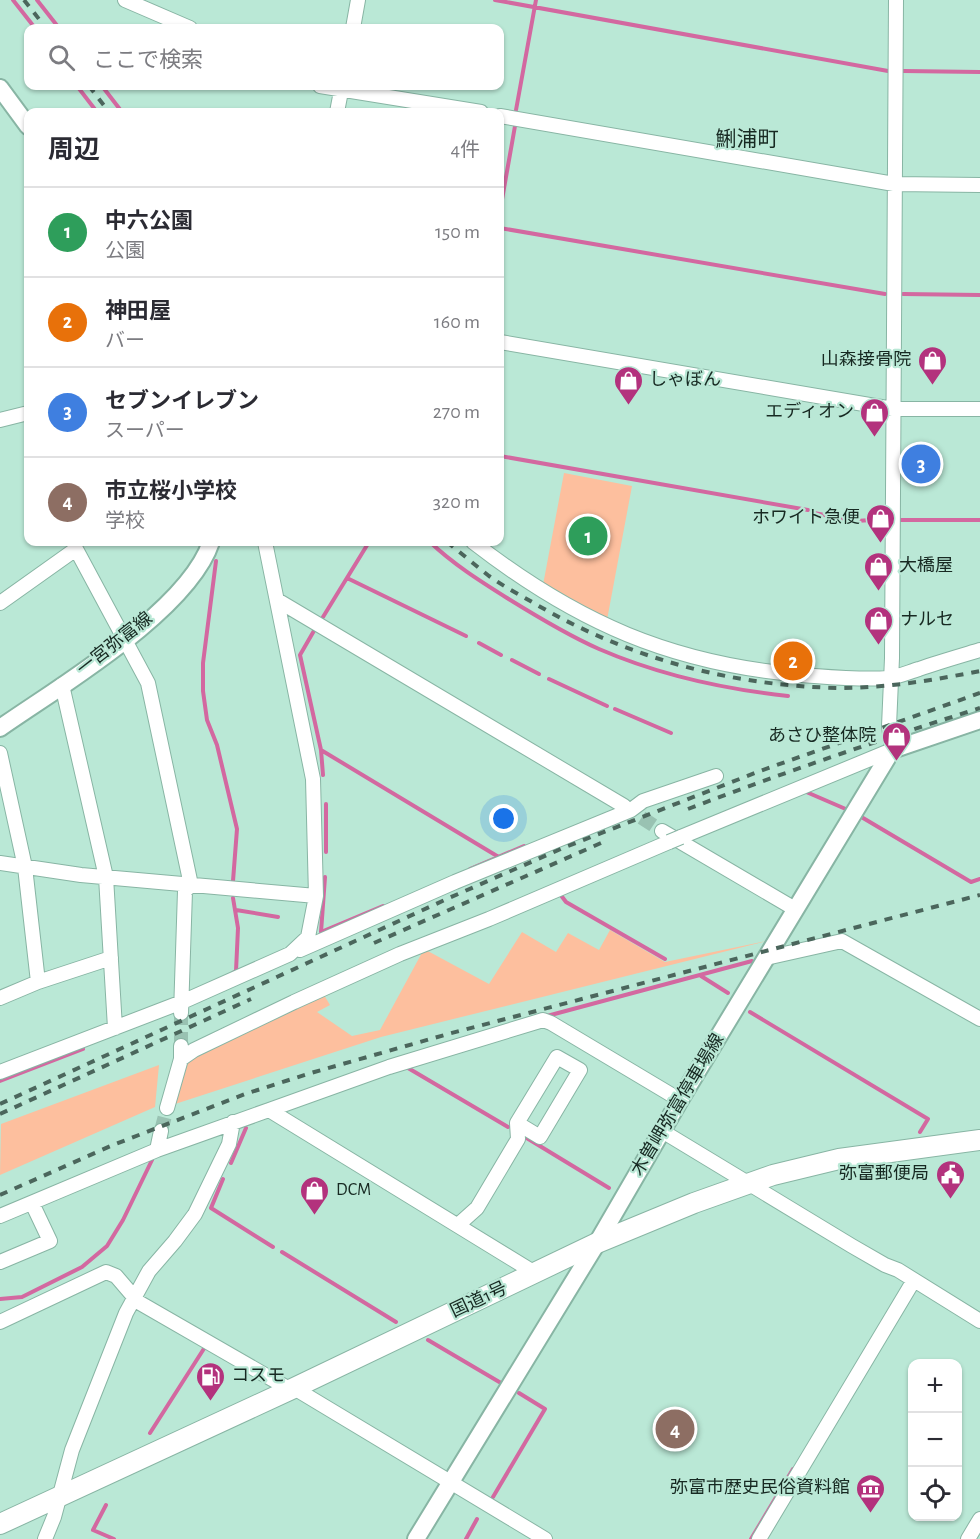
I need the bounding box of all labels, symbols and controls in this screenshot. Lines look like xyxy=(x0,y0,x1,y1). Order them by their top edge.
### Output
search box xyxy=(24,24,504,90)
icon: search xyxy=(45,41,78,74)
text: ここで検索 xyxy=(93,49,203,71)
district label: 鯏浦町 xyxy=(716,128,779,150)
text: 周辺 xyxy=(48,137,100,163)
text: 4件 xyxy=(450,140,480,160)
text: 中六公園 xyxy=(105,210,193,232)
text: 1 xyxy=(64,222,71,242)
text: 150 m xyxy=(435,222,480,242)
text: 公園 xyxy=(105,241,145,261)
text: 神田屋 xyxy=(105,300,171,322)
text: 2 xyxy=(63,312,72,332)
text: 160 m xyxy=(434,312,480,332)
text: バー xyxy=(105,331,145,351)
shop icon: 山森接骨院 xyxy=(916,344,948,386)
place label: 山森接骨院 xyxy=(821,350,911,369)
shop icon: しゃぼん xyxy=(612,364,644,406)
place label: しゃぼん xyxy=(649,370,721,389)
text: セブンイレブン xyxy=(105,390,259,412)
shop icon: エディオン xyxy=(859,396,891,438)
place label: エディオン xyxy=(765,401,854,421)
text: 3 xyxy=(63,402,72,422)
text: 270 m xyxy=(433,402,480,422)
text: スーパー xyxy=(105,421,185,441)
pin: 3 xyxy=(902,442,940,486)
text: 市立桜小学校 xyxy=(105,480,237,502)
text: 4 xyxy=(62,492,73,512)
text: 320 m xyxy=(433,492,480,512)
shop icon: ホワイト急便 xyxy=(865,502,897,544)
place label: ホワイト急便 xyxy=(752,507,860,527)
text: 学校 xyxy=(105,511,145,531)
pin: 1 xyxy=(568,514,608,558)
shop icon: 大橋屋 xyxy=(862,550,894,592)
place label: 大橋屋 xyxy=(899,556,953,575)
shop icon: ナルセ xyxy=(863,604,895,646)
street label: 一宮弥富線 xyxy=(73,608,156,679)
place label: ナルセ xyxy=(900,611,954,629)
pin: 2 xyxy=(774,638,812,684)
shop icon: あさひ整体院 xyxy=(881,720,913,762)
place label: あさひ整体院 xyxy=(768,725,876,745)
your location xyxy=(489,804,518,833)
street label: 木曽岬弥富停車場線 xyxy=(627,1030,727,1179)
public building icon: 弥富郵便局 xyxy=(934,1158,966,1200)
place label: 弥富郵便局 xyxy=(839,1164,929,1183)
shop icon: DCM xyxy=(299,1174,331,1216)
place label: DCM xyxy=(336,1181,371,1199)
street label: 国道1号 xyxy=(447,1277,510,1321)
map controls xyxy=(908,1359,962,1521)
button: + xyxy=(908,1359,962,1413)
fuel station icon: コスモ xyxy=(194,1360,226,1402)
place label: コスモ xyxy=(231,1367,285,1385)
pin: 4 xyxy=(656,1406,694,1452)
button: − xyxy=(908,1413,962,1467)
button: locate xyxy=(908,1467,962,1521)
museum icon: 弥富市歴史民俗資料館 xyxy=(855,1472,887,1514)
place label: 弥富市歴史民俗資料館 xyxy=(670,1477,850,1497)

